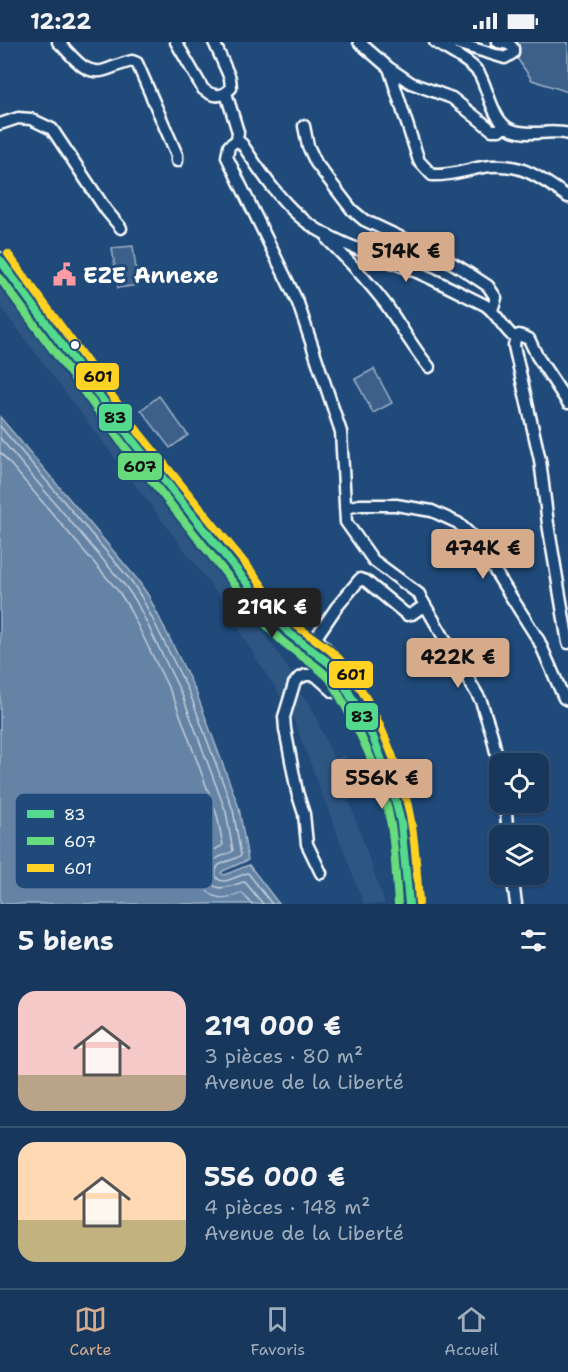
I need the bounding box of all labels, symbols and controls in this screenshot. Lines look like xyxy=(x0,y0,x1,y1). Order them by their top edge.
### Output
text: 12:22 xyxy=(30,7,91,36)
pin: 514K € xyxy=(357,232,455,283)
text: 514K € xyxy=(372,238,440,264)
place label: EZE Annexe xyxy=(83,261,219,290)
public building icon: EZE Annexe xyxy=(52,262,78,288)
unlabelled marker xyxy=(69,339,81,351)
line badge: 601 xyxy=(75,362,120,391)
text: 601 xyxy=(83,366,113,387)
line badge: 83 xyxy=(98,403,133,432)
text: 83 xyxy=(104,407,126,428)
line badge: 607 xyxy=(117,452,163,481)
text: 607 xyxy=(123,456,157,477)
pin: 474K € xyxy=(434,529,532,580)
text: 474K € xyxy=(445,535,521,561)
pin: 219K € xyxy=(223,588,321,639)
text: 219K € xyxy=(237,594,307,620)
pin: 422K € xyxy=(409,638,507,689)
text: 422K € xyxy=(420,644,496,670)
line badge: 601 xyxy=(328,660,374,689)
text: 601 xyxy=(336,664,366,685)
line badge: 83 xyxy=(345,702,379,731)
text: 83 xyxy=(351,706,373,727)
map controls xyxy=(489,753,549,885)
button: locate xyxy=(489,753,549,813)
pin: 556K € xyxy=(333,759,431,810)
text: 556K € xyxy=(345,765,419,791)
legend xyxy=(15,793,213,889)
text: 83 xyxy=(64,804,86,825)
button: layers xyxy=(489,825,549,885)
text: 607 xyxy=(64,831,96,852)
text: 601 xyxy=(64,858,92,879)
text: 5 biens xyxy=(18,923,114,958)
icon: filters xyxy=(517,924,550,957)
text: 219 000 € xyxy=(204,1008,341,1043)
icon: home xyxy=(66,1015,138,1087)
text: 3 pièces · 80 m² xyxy=(204,1043,363,1069)
text: Avenue de la Liberté xyxy=(204,1069,404,1095)
text: 556 000 € xyxy=(204,1159,345,1194)
icon: home xyxy=(66,1166,138,1238)
text: 4 pièces · 148 m² xyxy=(204,1194,371,1220)
text: Avenue de la Liberté xyxy=(204,1220,404,1246)
tab: Carte xyxy=(70,1303,112,1360)
tab: Favoris xyxy=(251,1303,305,1360)
tab: Accueil xyxy=(444,1303,498,1360)

